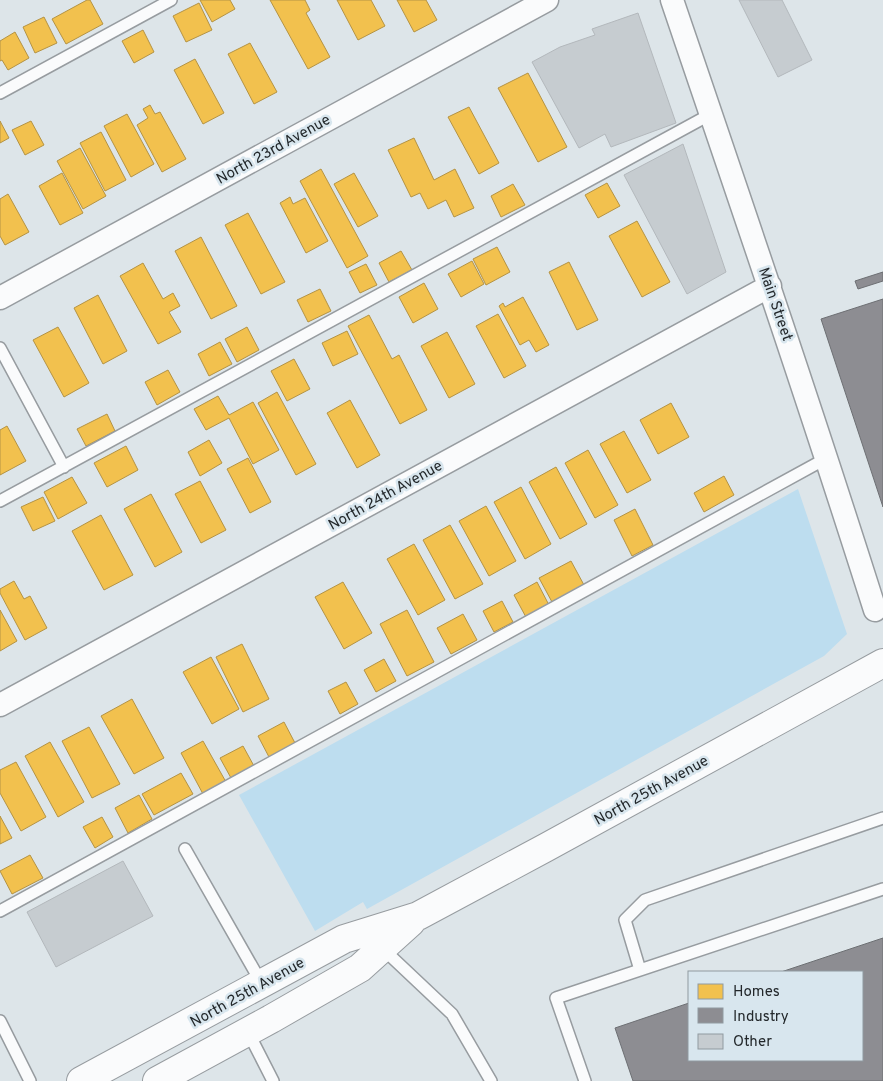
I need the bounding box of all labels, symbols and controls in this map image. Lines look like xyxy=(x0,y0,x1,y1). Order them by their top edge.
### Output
street label: North 23rd Avenue xyxy=(213,111,334,190)
street label: Main Street xyxy=(753,265,796,344)
street label: North 24th Avenue xyxy=(325,457,446,536)
street label: North 25th Avenue xyxy=(591,752,712,831)
street label: North 25th Avenue xyxy=(187,954,308,1033)
legend xyxy=(688,971,863,1061)
text: Homes xyxy=(733,983,780,1002)
text: Industry xyxy=(733,1008,789,1027)
text: Other xyxy=(733,1033,772,1052)

